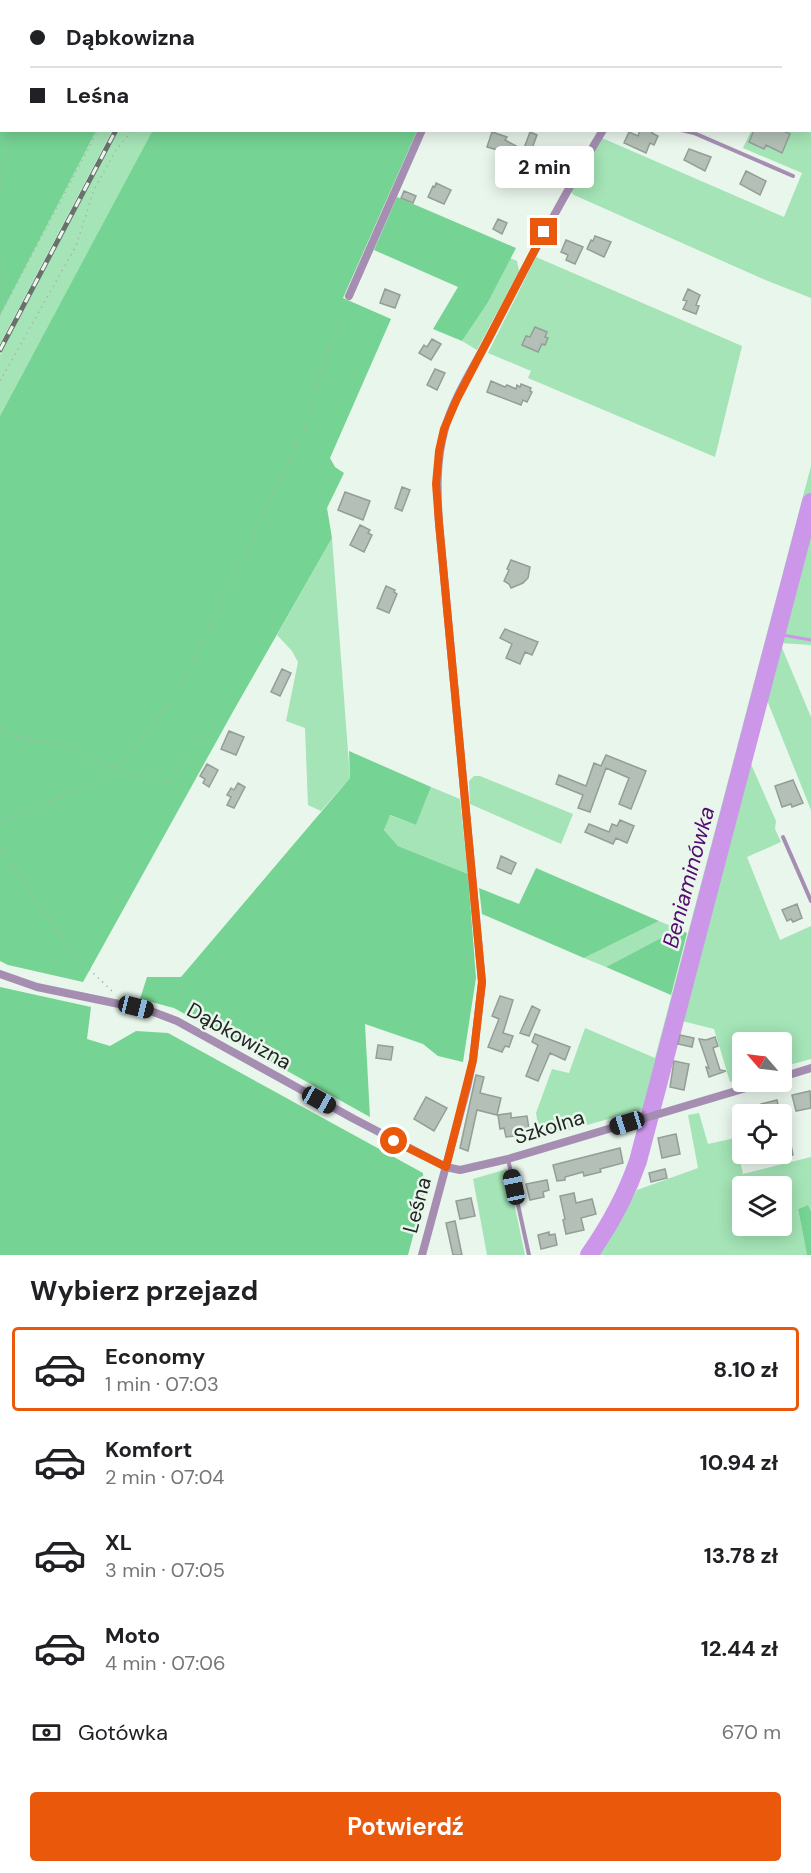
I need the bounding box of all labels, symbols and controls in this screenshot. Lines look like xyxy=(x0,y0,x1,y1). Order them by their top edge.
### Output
text: Dąbkowizna xyxy=(66,23,195,52)
text: Leśna xyxy=(66,81,129,110)
callout: 2 min xyxy=(494,145,594,187)
text: 2 min xyxy=(518,154,571,180)
route end xyxy=(530,218,557,245)
water label: Beniaminówka xyxy=(656,803,721,951)
car xyxy=(116,994,156,1020)
street label: Dąbkowizna xyxy=(182,996,296,1076)
north arrow xyxy=(732,1032,792,1092)
map controls xyxy=(732,1032,792,1236)
car xyxy=(299,1083,339,1117)
street label: Szkolna xyxy=(510,1103,588,1151)
button: locate xyxy=(732,1104,792,1164)
car xyxy=(607,1109,647,1137)
route start xyxy=(380,1127,407,1154)
car xyxy=(501,1168,527,1206)
street label: Leśna xyxy=(396,1174,438,1236)
button: layers xyxy=(732,1176,792,1236)
text: Wybierz przejazd xyxy=(30,1273,258,1308)
icon: car xyxy=(33,1342,87,1396)
text: Economy xyxy=(105,1342,205,1371)
text: 8.10 zł xyxy=(713,1355,778,1384)
text: 1 min · 07:03 xyxy=(105,1371,219,1397)
icon: car xyxy=(33,1435,87,1489)
text: Komfort xyxy=(105,1435,192,1464)
text: 10.94 zł xyxy=(700,1448,778,1477)
text: 2 min · 07:04 xyxy=(105,1464,224,1490)
icon: car xyxy=(33,1528,87,1582)
text: XL xyxy=(105,1528,132,1557)
text: 13.78 zł xyxy=(704,1541,778,1570)
text: 3 min · 07:05 xyxy=(105,1557,225,1583)
icon: car xyxy=(33,1621,87,1675)
text: Moto xyxy=(105,1621,160,1650)
text: 12.44 zł xyxy=(701,1634,778,1663)
text: 4 min · 07:06 xyxy=(105,1650,226,1676)
icon: cash xyxy=(30,1716,63,1749)
text: Gotówka xyxy=(78,1718,168,1747)
text: 670 m xyxy=(722,1719,781,1745)
button: Potwierdź xyxy=(30,1792,781,1861)

